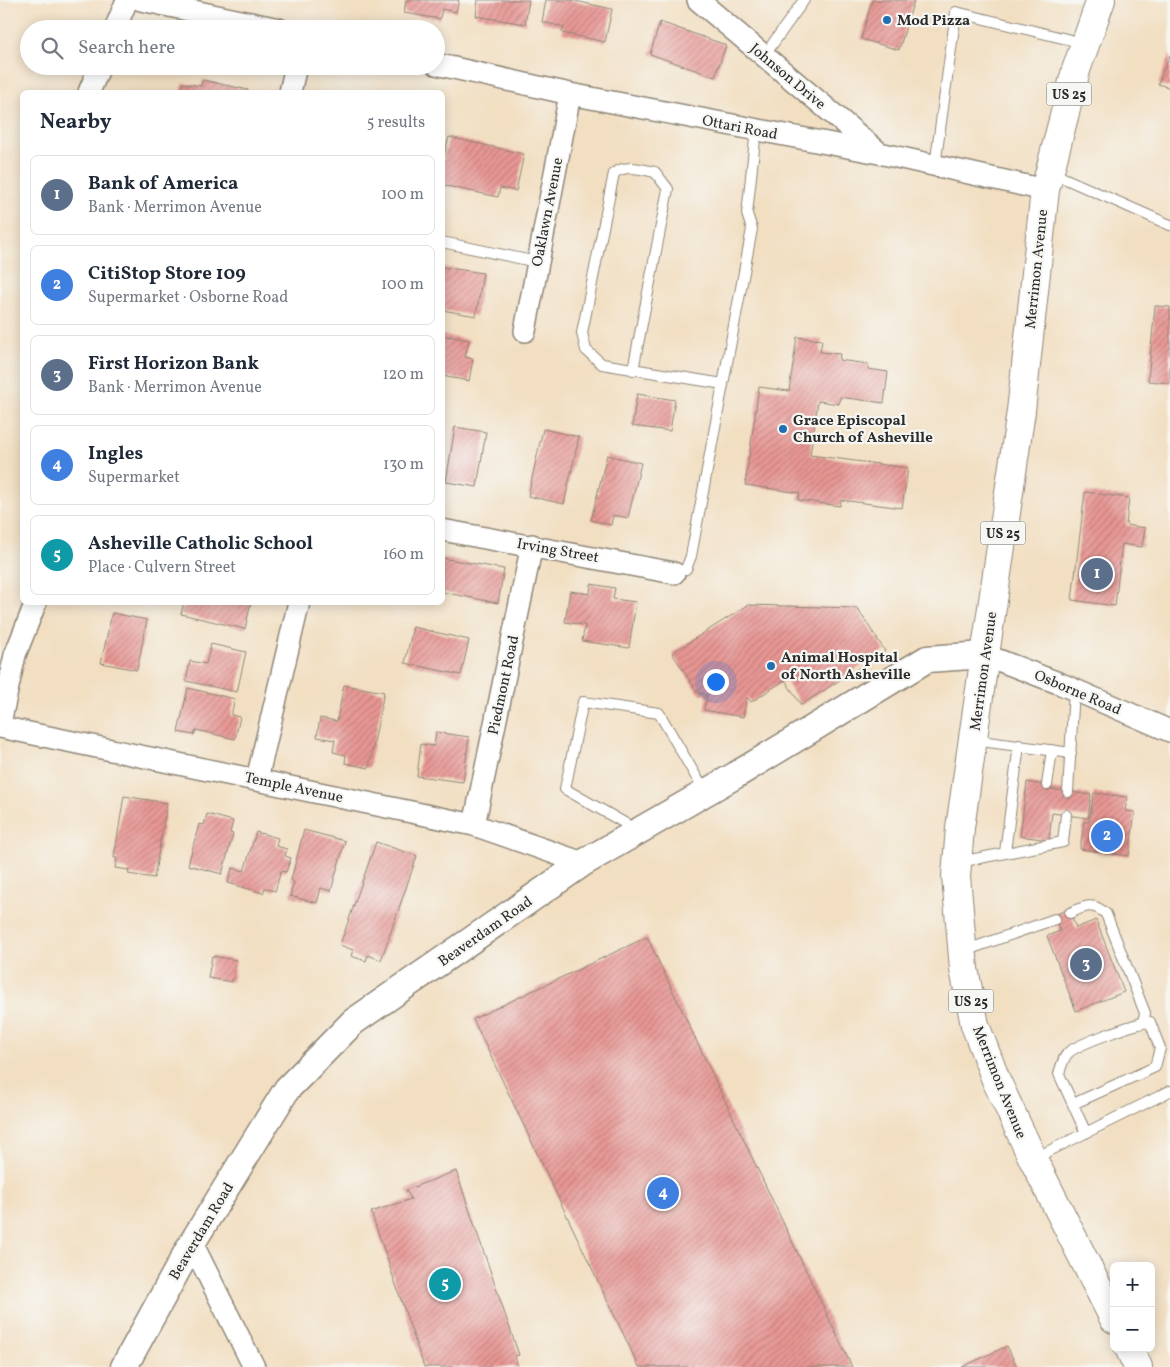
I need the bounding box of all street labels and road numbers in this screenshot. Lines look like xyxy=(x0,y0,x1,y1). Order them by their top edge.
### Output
street label: Johnson Drive xyxy=(744,39,830,115)
road number: US 25 xyxy=(1046,82,1092,106)
street label: Ottari Road xyxy=(700,111,779,146)
street label: Oaklawn Avenue xyxy=(528,156,569,269)
street label: Merrimon Avenue xyxy=(1021,208,1054,330)
road number: US 25 xyxy=(980,522,1026,544)
street label: Irving Street xyxy=(515,534,600,569)
street label: Merrimon Avenue xyxy=(966,610,1003,732)
street label: Piedmont Road xyxy=(484,634,525,737)
street label: Osborne Road xyxy=(1031,666,1124,721)
street label: Temple Avenue xyxy=(242,768,345,809)
street label: Beaverdam Road xyxy=(434,892,537,973)
road number: US 25 xyxy=(948,989,994,1012)
street label: Merrimon Avenue xyxy=(966,1023,1031,1142)
street label: Beaverdam Road xyxy=(165,1179,240,1285)

